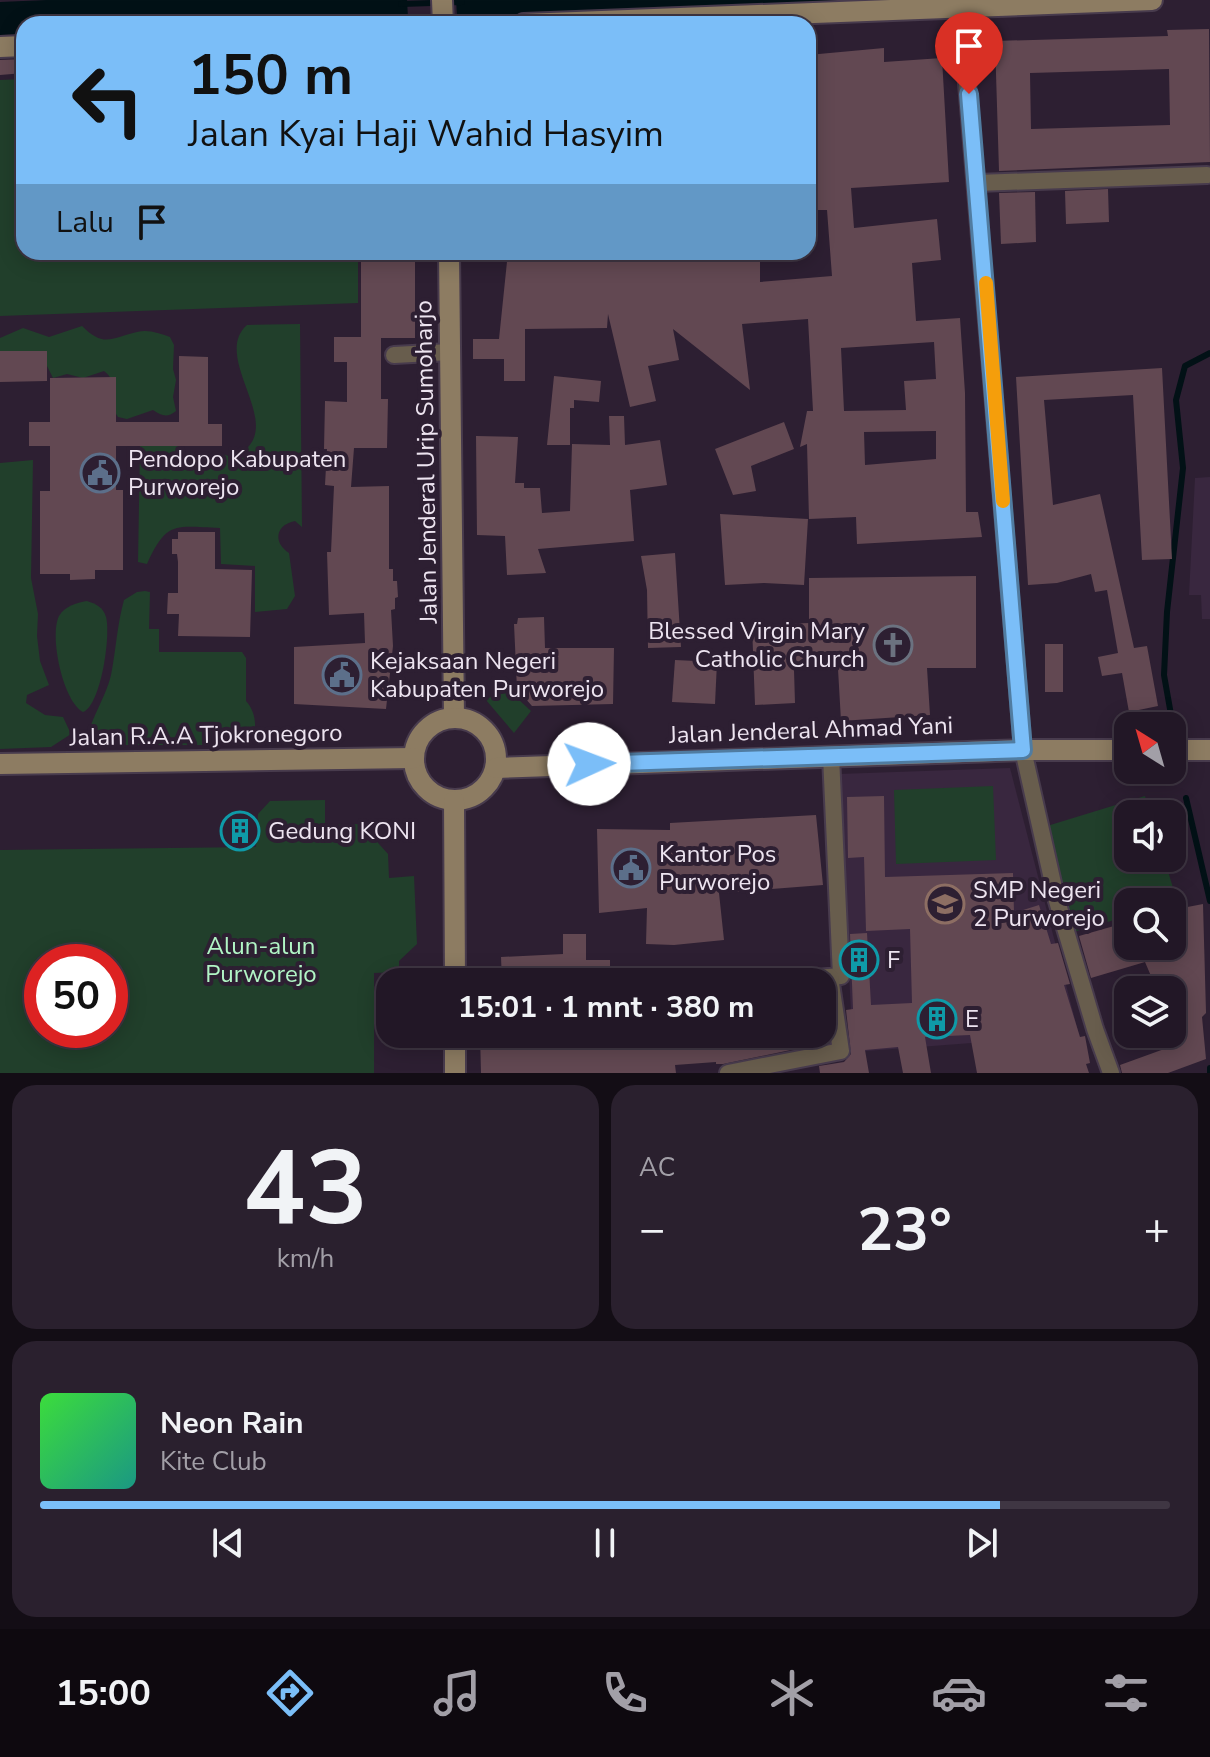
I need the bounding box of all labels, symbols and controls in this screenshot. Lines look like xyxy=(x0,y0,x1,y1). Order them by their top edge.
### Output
pin xyxy=(935,12,1003,94)
icon: arrive xyxy=(947,24,991,68)
text: 150 m xyxy=(188,37,353,114)
icon: left xyxy=(56,48,160,152)
text: Jalan Kyai Haji Wahid Hasyim xyxy=(188,110,664,159)
icon: arrive xyxy=(130,200,174,244)
text: Lalu xyxy=(56,202,114,243)
street label: Jalan Jenderal Urip Sumoharjo xyxy=(407,300,445,625)
place label: Pendopo Kabupaten Purworejo xyxy=(128,443,346,503)
public building icon: Pendopo Kabupaten Purworejo xyxy=(79,452,121,494)
place label: Blessed Virgin Mary Catholic Church xyxy=(648,615,866,675)
church icon: Blessed Virgin Mary Catholic Church xyxy=(872,624,914,666)
place label: Kejaksaan Negeri Kabupaten Purworejo xyxy=(370,645,604,705)
public building icon: Kejaksaan Negeri Kabupaten Purworejo xyxy=(321,654,363,696)
street label: Jalan Jenderal Ahmad Yani xyxy=(667,709,954,751)
north arrow xyxy=(1114,712,1186,784)
map controls xyxy=(1114,712,1186,1048)
street label: Jalan R.A.A Tjokronegoro xyxy=(68,717,343,753)
position arrow xyxy=(547,722,631,806)
button: sound xyxy=(1114,800,1186,872)
building icon: Gedung KONI xyxy=(219,810,261,852)
place label: Gedung KONI xyxy=(268,815,416,847)
place label: Kantor Pos Purworejo xyxy=(659,838,776,898)
public building icon: Kantor Pos Purworejo xyxy=(610,847,652,889)
place label: SMP Negeri 2 Purworejo xyxy=(973,874,1105,934)
school or university icon: SMP Negeri 2 Purworejo xyxy=(924,883,966,925)
button: search xyxy=(1114,888,1186,960)
park label: Alun-alun Purworejo xyxy=(205,930,317,990)
building icon: F xyxy=(838,939,880,981)
speed limit sign: 50 xyxy=(24,944,128,1048)
place label: F xyxy=(887,944,900,976)
button: layers xyxy=(1114,976,1186,1048)
text: 15:01 · 1 mnt · 380 m xyxy=(458,987,754,1028)
building icon: E xyxy=(916,998,958,1040)
place label: E xyxy=(965,1003,979,1035)
text: 43 xyxy=(243,1118,368,1260)
text: AC xyxy=(639,1150,675,1185)
text: 23° xyxy=(857,1189,952,1271)
text: − xyxy=(639,1200,665,1260)
text: + xyxy=(1144,1200,1170,1260)
text: km/h xyxy=(277,1241,334,1276)
text: Neon Rain xyxy=(160,1403,304,1444)
text: Kite Club xyxy=(160,1444,267,1479)
icon: previous xyxy=(206,1521,250,1565)
icon: pause xyxy=(583,1521,627,1565)
icon: next xyxy=(960,1521,1004,1565)
icon: directions xyxy=(262,1665,318,1721)
icon: music xyxy=(429,1665,485,1721)
icon: phone xyxy=(597,1665,653,1721)
icon: climate xyxy=(764,1665,820,1721)
icon: car xyxy=(931,1665,987,1721)
icon: filters xyxy=(1098,1665,1154,1721)
text: 15:00 xyxy=(56,1669,151,1718)

